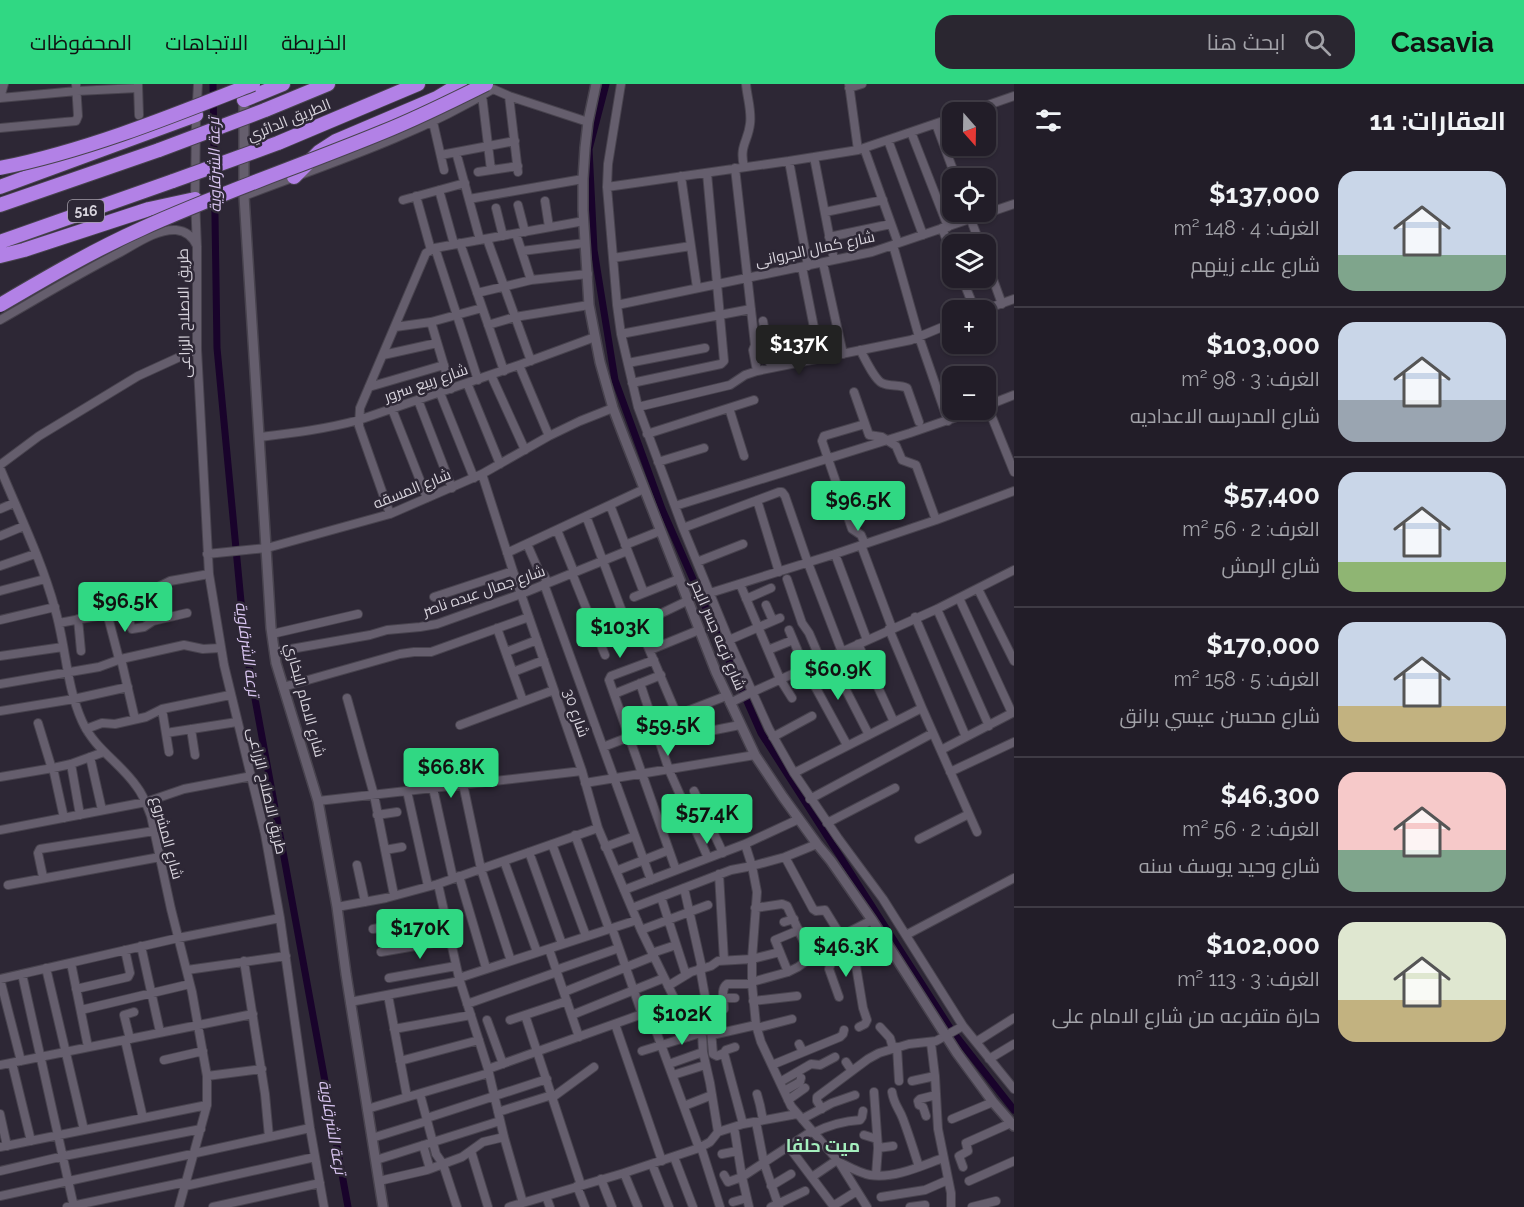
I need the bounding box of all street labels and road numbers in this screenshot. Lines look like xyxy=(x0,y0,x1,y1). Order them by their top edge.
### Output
street label: الطريق الدائري xyxy=(245,95,335,148)
road number: 516 xyxy=(68,200,104,222)
street label: شارع كمال الجروانى xyxy=(754,228,877,272)
street label: طريق الاصلاح الزراعى xyxy=(174,248,196,378)
street label: شارع ربيع سرور xyxy=(381,360,471,408)
street label: شارع المسقه xyxy=(370,465,454,515)
street label: شارع جمال عبده ناصر xyxy=(420,562,548,623)
street label: شارع ترعه جسر البحر xyxy=(684,576,749,694)
street label: شارع الامام البخاري xyxy=(278,641,329,760)
street label: شارع 30 xyxy=(557,686,593,740)
street label: طريق الاصلاح الزراعى xyxy=(242,726,290,857)
street label: شارع المشروع xyxy=(145,795,187,882)

